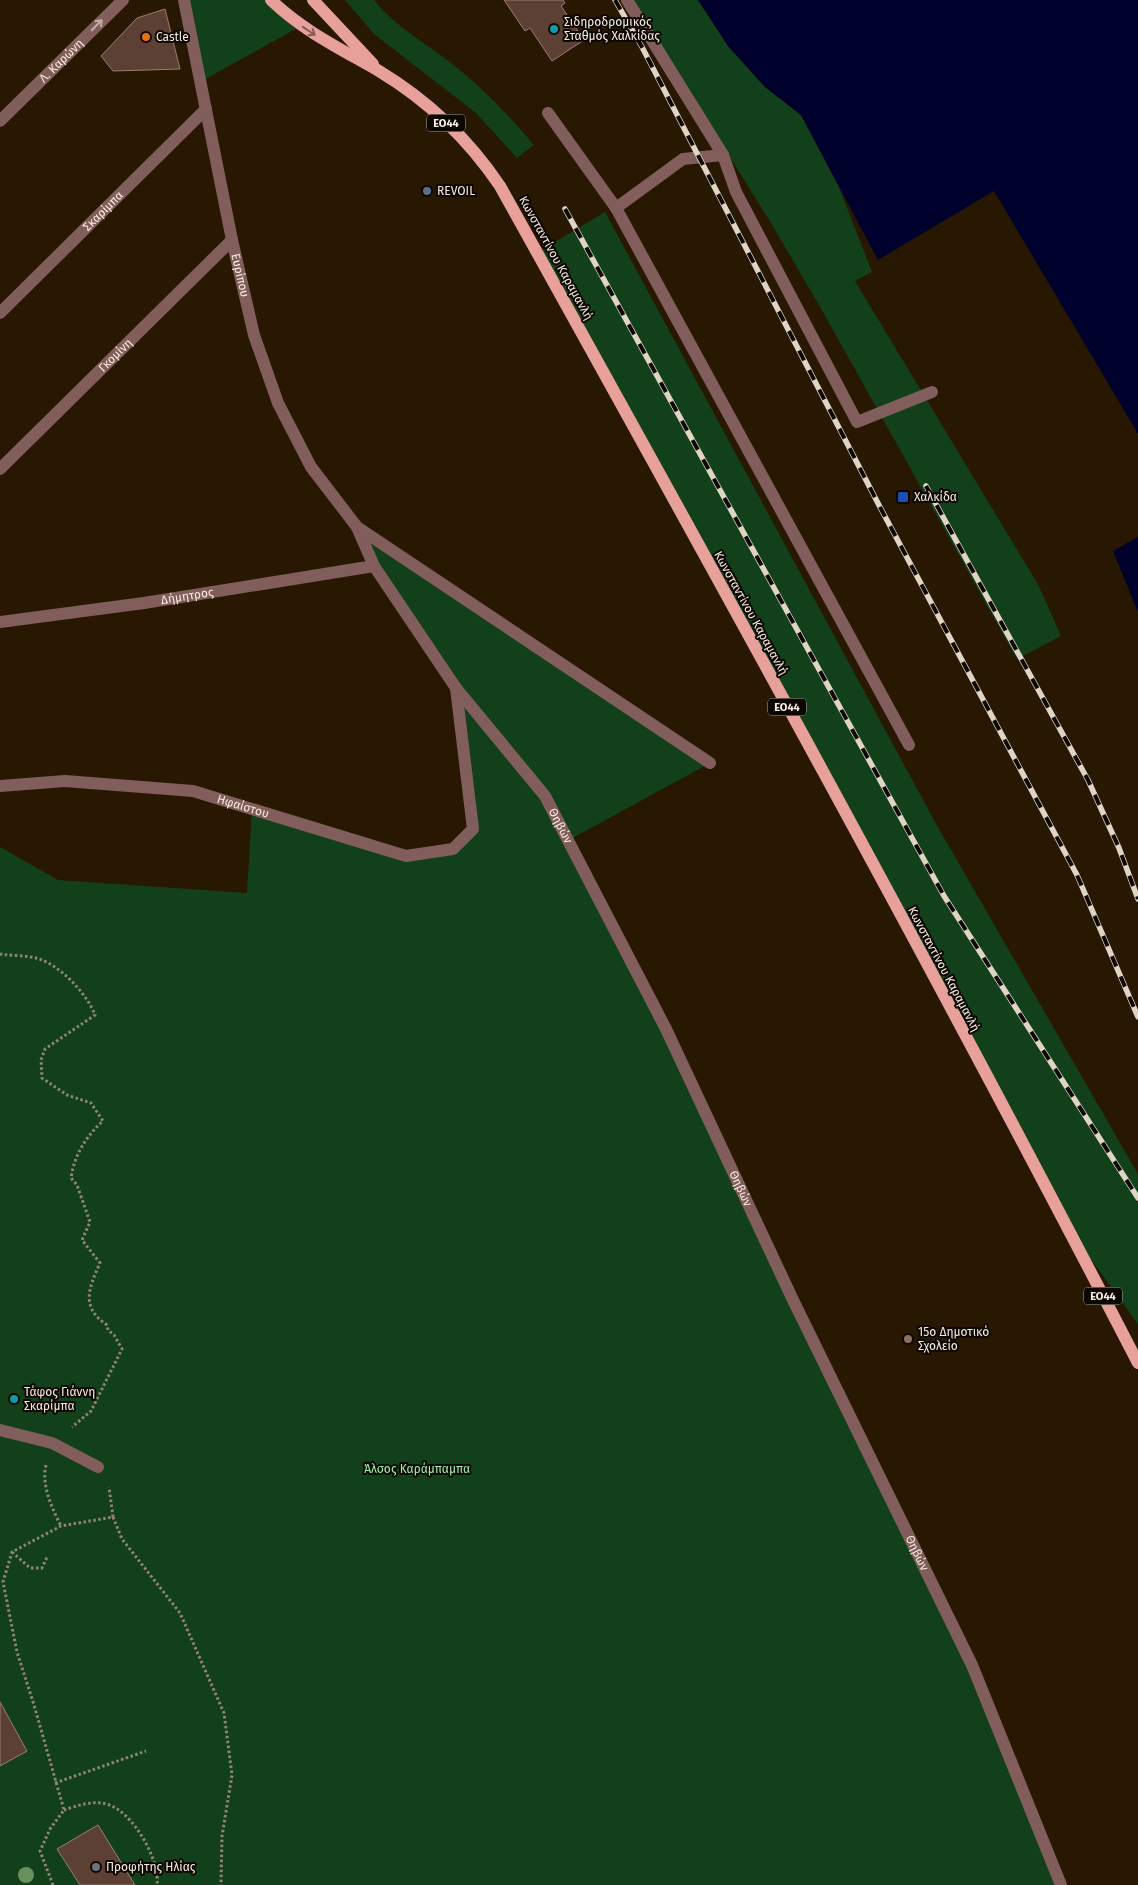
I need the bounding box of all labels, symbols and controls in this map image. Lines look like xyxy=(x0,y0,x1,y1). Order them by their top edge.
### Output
place label: Σιδηροδρομικός Σταθμός Χαλκίδας xyxy=(564,15,660,43)
one-way arrow xyxy=(91,19,103,31)
marker: Σιδηροδρομικός Σταθμός Χαλκίδας xyxy=(548,23,560,35)
one-way arrow xyxy=(301,26,315,36)
place label: Castle xyxy=(156,30,189,44)
marker: Castle xyxy=(140,31,152,43)
street label: Λ. Καρώνη xyxy=(36,36,86,85)
road number: ΕΟ44 xyxy=(427,115,465,132)
place label: REVOIL xyxy=(437,184,475,198)
marker: REVOIL xyxy=(421,185,433,197)
street label: Σκαρίμπα xyxy=(80,188,126,234)
street label: Κωνσταντίνου Καραμανλή xyxy=(516,194,596,322)
street label: Ευρίπου xyxy=(228,252,252,299)
street label: Γκομίνη xyxy=(96,336,135,375)
marker: Χαλκίδα xyxy=(896,490,910,504)
place label: Χαλκίδα xyxy=(914,490,957,504)
street label: Κωνσταντίνου Καραμανλή xyxy=(711,549,791,677)
street label: Δήμητρος xyxy=(160,585,215,607)
road number: ΕΟ44 xyxy=(768,699,806,716)
street label: Ηφαίστου xyxy=(215,792,271,821)
street label: Θηβών xyxy=(546,806,575,846)
street label: Κωνσταντίνου Καραμανλή xyxy=(905,904,983,1034)
street label: Θηβών xyxy=(726,1168,755,1209)
road number: ΕΟ44 xyxy=(1084,1288,1122,1304)
place label: 15o Δημοτικό Σχολείο xyxy=(918,1325,989,1353)
marker: 15o Δημοτικό Σχολείο xyxy=(902,1333,914,1345)
place label: Τάφος Γιάννη Σκαρίμπα xyxy=(24,1385,95,1413)
marker: Τάφος Γιάννη Σκαρίμπα xyxy=(8,1393,20,1405)
park label: Άλσος Καράμπαμπα xyxy=(364,1462,470,1476)
street label: Θηβών xyxy=(902,1533,932,1573)
place label: Προφήτης Ηλίας xyxy=(106,1860,196,1874)
marker: Προφήτης Ηλίας xyxy=(90,1861,102,1873)

